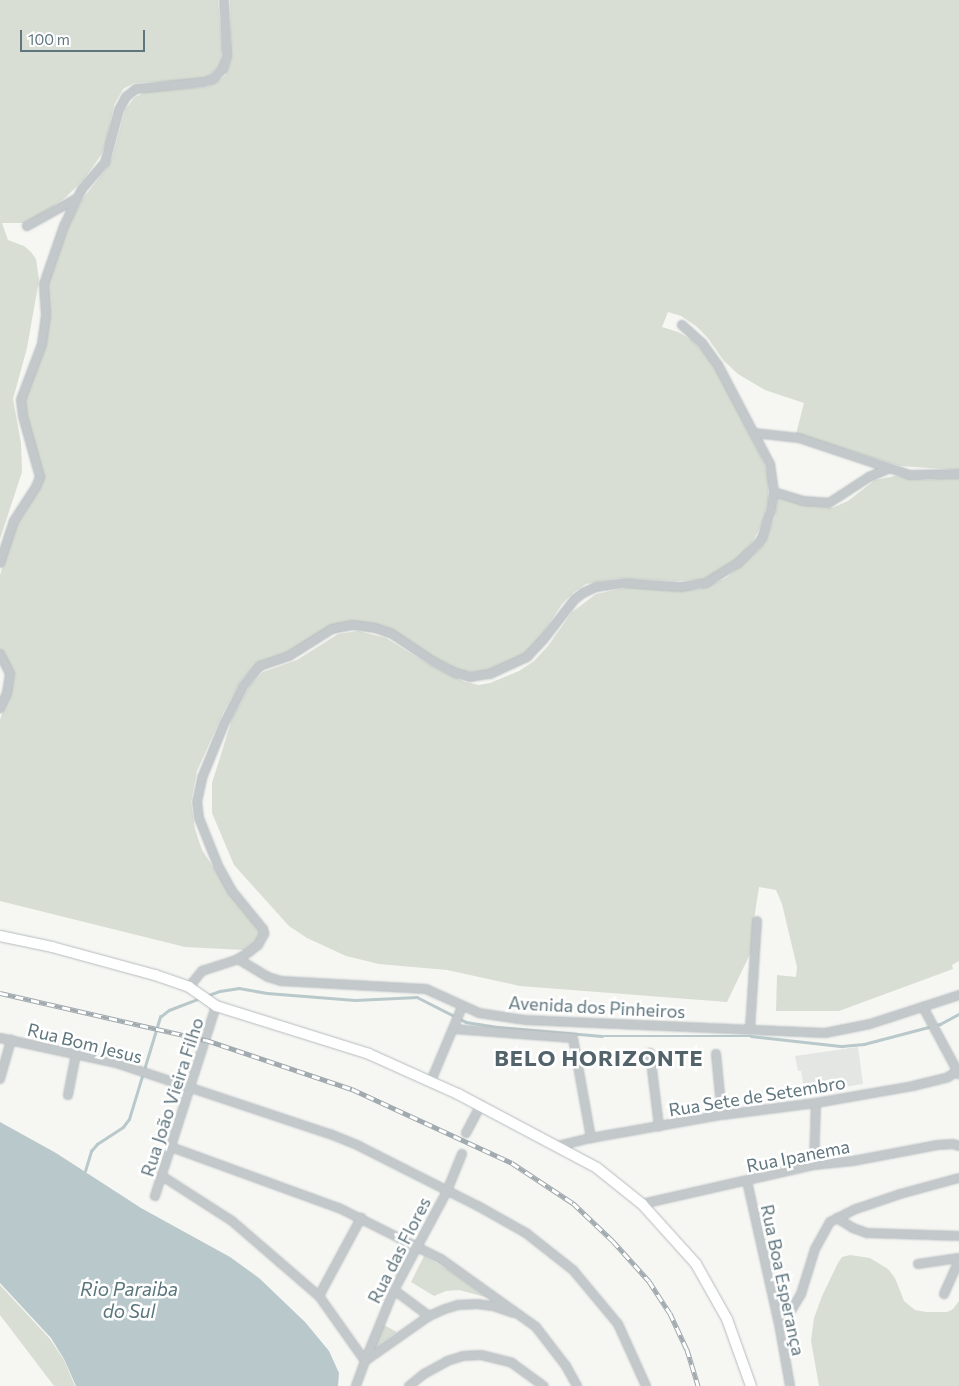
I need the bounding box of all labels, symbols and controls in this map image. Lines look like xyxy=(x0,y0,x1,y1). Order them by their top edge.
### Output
scale bar xyxy=(22,20,148,52)
text: 100 m xyxy=(28,30,70,48)
street label: Avenida dos Pinheiros xyxy=(508,992,686,1022)
street label: Rua João Vieira Filho xyxy=(136,1015,208,1179)
street label: Rua Bom Jesus xyxy=(25,1018,145,1068)
district label: BELO HORIZONTE xyxy=(493,1045,705,1071)
street label: Rua Sete de Setembro xyxy=(667,1071,847,1121)
street label: Rua Ipanema xyxy=(744,1135,852,1177)
street label: Rua das Flores xyxy=(363,1193,435,1307)
street label: Rua Boa Esperança xyxy=(756,1202,810,1358)
water label: Rio Paraiba do Sul xyxy=(80,1278,178,1322)

